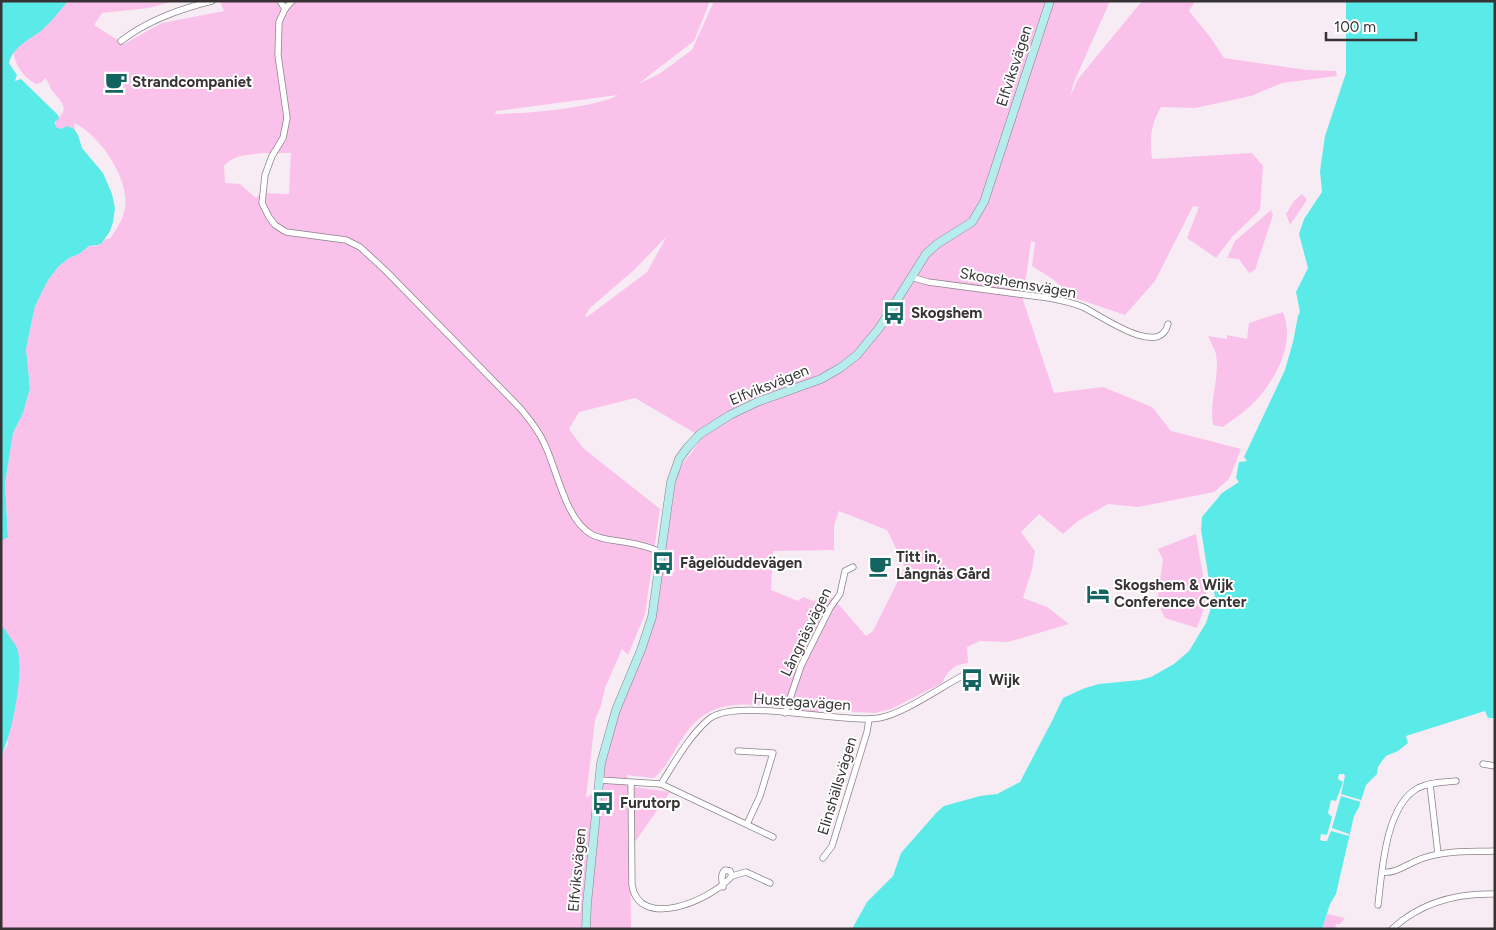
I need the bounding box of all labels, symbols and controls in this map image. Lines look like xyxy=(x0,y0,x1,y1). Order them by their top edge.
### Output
scale bar xyxy=(1326,10,1416,42)
text: 100 m xyxy=(1334,18,1376,36)
street label: Elfviksvägen xyxy=(992,23,1036,109)
cafe icon: Strandcompaniet xyxy=(103,69,129,95)
place label: Strandcompaniet xyxy=(132,73,252,91)
street label: Skogshemsvägen xyxy=(958,264,1078,302)
bus stop icon: Skogshem xyxy=(881,300,907,326)
place label: Skogshem xyxy=(911,304,982,322)
street label: Elfviksvägen xyxy=(727,361,811,409)
place label: Titt in, Långnäs Gård xyxy=(896,548,990,583)
bus stop icon: Fågelöuddevägen xyxy=(650,550,676,576)
cafe icon: Titt in, Långnäs Gård xyxy=(867,553,893,579)
place label: Fågelöuddevägen xyxy=(680,554,802,572)
place label: Skogshem & Wijk Conference Center xyxy=(1114,576,1247,611)
hotel icon: Skogshem & Wijk Conference Center xyxy=(1085,581,1111,607)
street label: Långnäsvägen xyxy=(777,585,835,679)
bus stop icon: Wijk xyxy=(959,667,985,693)
place label: Wijk xyxy=(989,671,1020,689)
street label: Hustegavägen xyxy=(753,690,851,714)
street label: Elinshällsvägen xyxy=(814,735,860,837)
bus stop icon: Furutorp xyxy=(590,790,616,816)
place label: Furutorp xyxy=(620,794,680,812)
street label: Elfviksvägen xyxy=(564,827,590,913)

